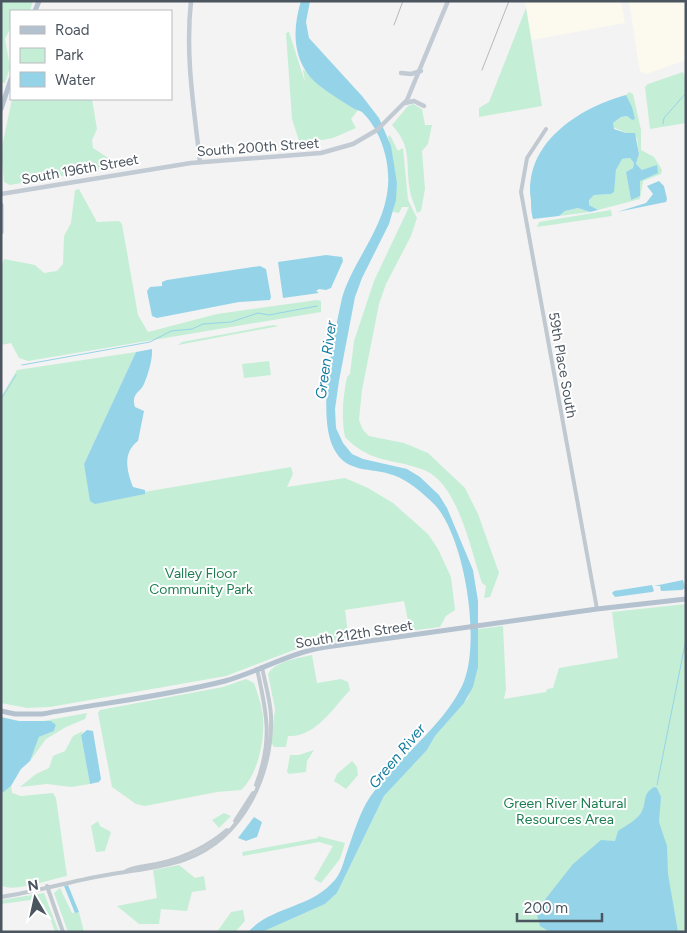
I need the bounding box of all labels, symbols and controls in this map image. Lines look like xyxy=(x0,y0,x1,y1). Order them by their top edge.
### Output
legend xyxy=(10,10,172,100)
text: Road xyxy=(55,21,90,39)
text: Park xyxy=(55,46,84,64)
text: Water xyxy=(55,71,95,89)
street label: South 200th Street xyxy=(196,135,320,160)
street label: South 196th Street xyxy=(20,151,140,188)
street label: 59th Place South xyxy=(545,311,580,420)
water label: Green River xyxy=(312,319,341,400)
park label: Valley Floor Community Park xyxy=(149,565,253,598)
street label: South 212th Street xyxy=(294,617,414,652)
water label: Green River xyxy=(365,719,430,792)
park label: Green River Natural Resources Area xyxy=(504,795,626,828)
north arrow xyxy=(10,873,60,923)
text: N xyxy=(26,876,40,895)
scale bar xyxy=(517,890,602,922)
text: 200 m xyxy=(524,899,568,917)

